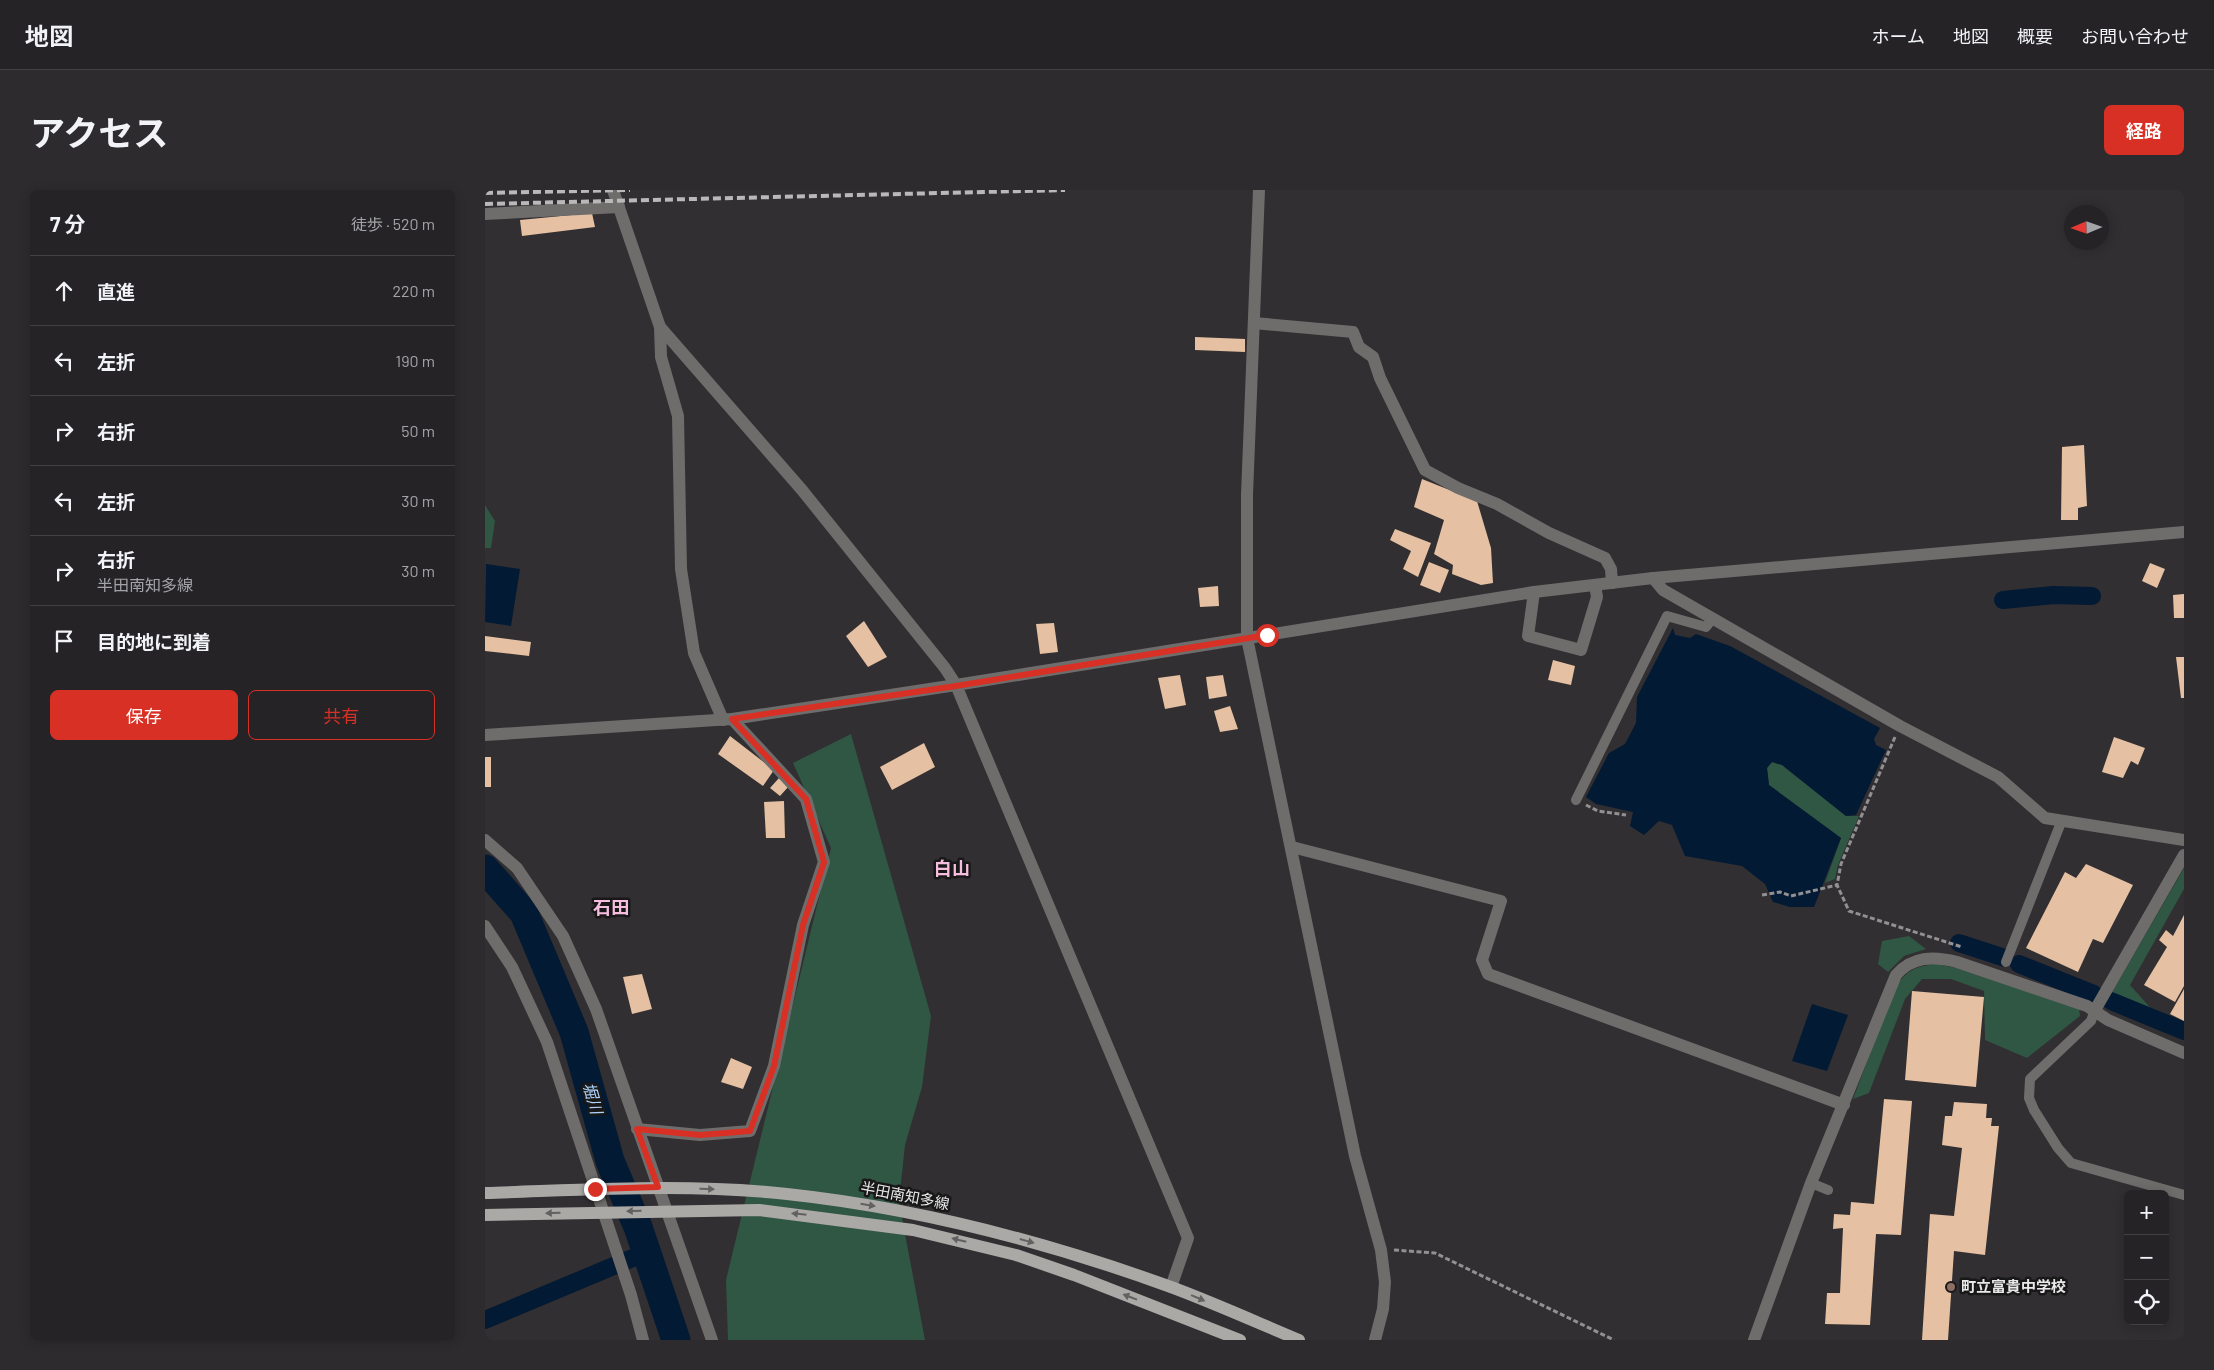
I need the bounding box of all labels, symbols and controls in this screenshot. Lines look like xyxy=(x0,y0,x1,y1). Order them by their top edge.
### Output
text: 地図 xyxy=(25,21,73,50)
text: ホーム xyxy=(1872,25,1925,47)
text: 地図 xyxy=(1953,25,1989,47)
text: 概要 xyxy=(2017,25,2053,47)
text: お問い合わせ xyxy=(2081,25,2189,47)
button: 経路 xyxy=(2104,105,2184,155)
text: アクセス xyxy=(30,111,168,153)
north arrow xyxy=(2064,205,2109,250)
text: 7 分 xyxy=(50,211,86,236)
text: 徒歩 · 520 m xyxy=(351,214,435,233)
icon: ahead xyxy=(50,277,78,305)
text: 直進 xyxy=(97,280,135,303)
text: 220 m xyxy=(392,281,435,300)
icon: left xyxy=(50,347,78,375)
text: 左折 xyxy=(97,350,135,373)
text: 190 m xyxy=(396,351,435,370)
icon: right xyxy=(50,417,78,445)
text: 右折 xyxy=(97,420,135,443)
text: 50 m xyxy=(401,421,435,440)
icon: left xyxy=(50,487,78,515)
text: 左折 xyxy=(97,490,135,513)
text: 30 m xyxy=(401,491,435,510)
text: 右折 xyxy=(97,548,135,571)
icon: right xyxy=(50,557,78,585)
text: 30 m xyxy=(401,561,435,580)
text: 半田南知多線 xyxy=(97,575,193,594)
route start xyxy=(1256,624,1279,647)
icon: arrive xyxy=(50,627,78,655)
text: 目的地に到着 xyxy=(97,630,211,653)
button: 保存 xyxy=(50,690,238,740)
button: 共有 xyxy=(248,690,435,740)
district label: 白山 xyxy=(934,857,970,879)
district label: 石田 xyxy=(593,896,629,918)
water label: 堀川 xyxy=(580,1080,608,1118)
route end xyxy=(584,1178,607,1201)
street label: 半田南知多線 xyxy=(859,1178,951,1212)
one-way arrow xyxy=(699,1185,715,1193)
map controls xyxy=(2124,1190,2169,1325)
button: + xyxy=(2124,1190,2169,1235)
one-way arrow xyxy=(861,1202,877,1210)
one-way arrow xyxy=(626,1207,642,1215)
one-way arrow xyxy=(545,1210,561,1218)
one-way arrow xyxy=(791,1210,807,1218)
button: − xyxy=(2124,1235,2169,1280)
one-way arrow xyxy=(952,1236,967,1244)
one-way arrow xyxy=(1019,1237,1034,1245)
place label: 町立富貴中学校 xyxy=(1961,1277,2066,1295)
button: locate xyxy=(2124,1280,2169,1325)
marker: 町立富貴中学校 xyxy=(1945,1281,1957,1293)
one-way arrow xyxy=(1123,1292,1137,1300)
one-way arrow xyxy=(1190,1294,1205,1302)

